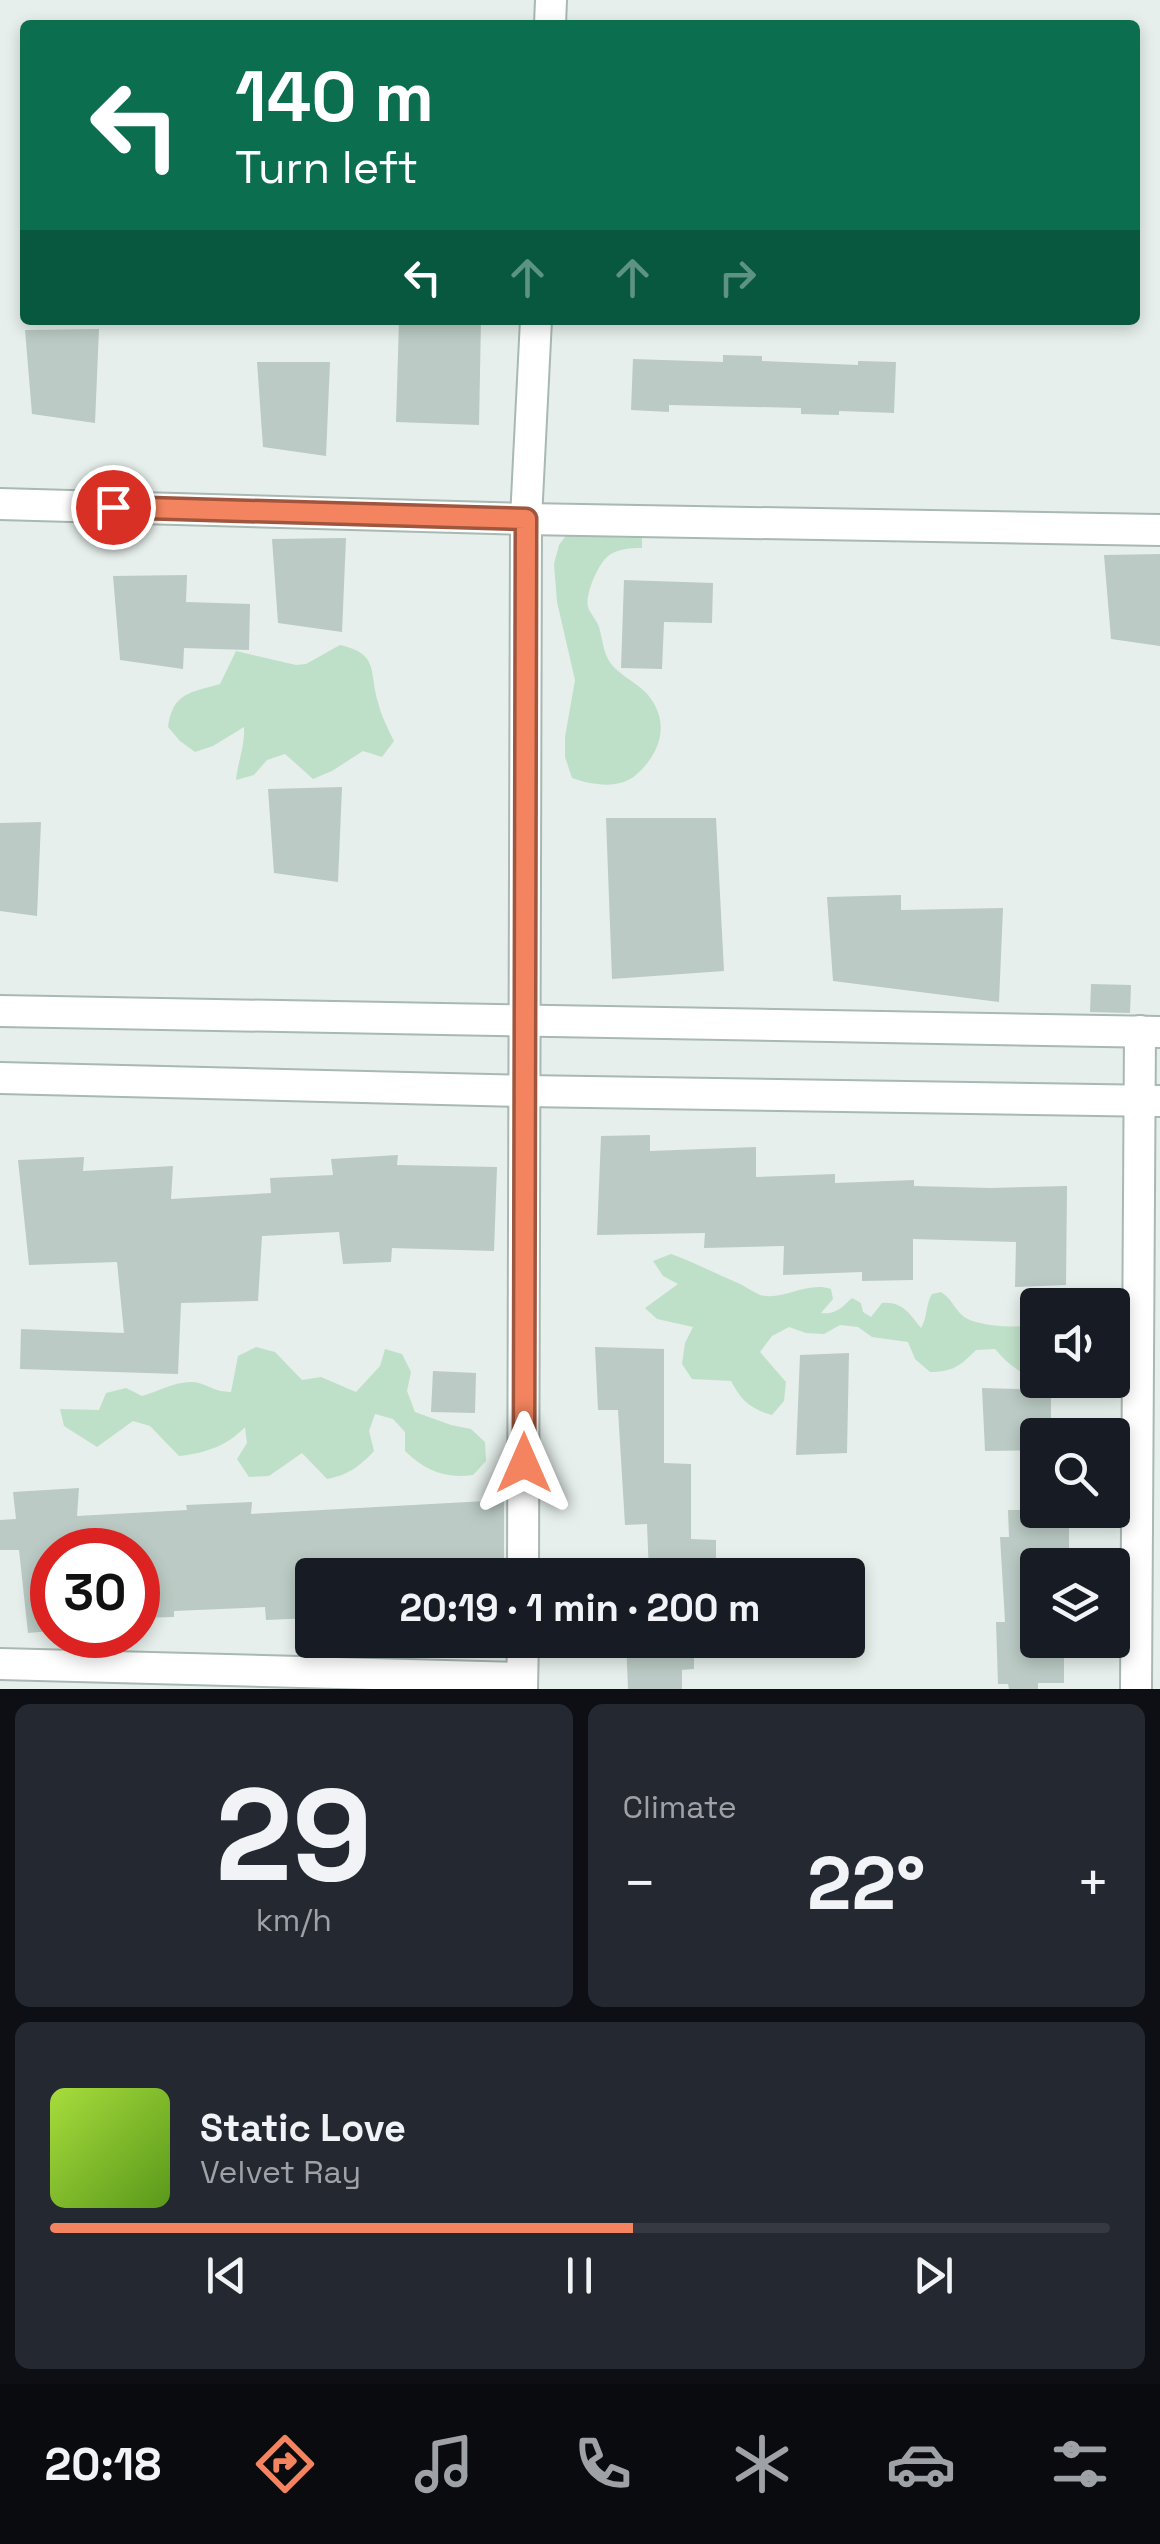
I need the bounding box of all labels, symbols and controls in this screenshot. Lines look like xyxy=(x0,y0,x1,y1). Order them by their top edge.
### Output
text: 140 m xyxy=(235,52,434,141)
icon: left xyxy=(70,60,200,190)
text: Turn left xyxy=(235,139,418,196)
icon: left xyxy=(395,250,450,305)
icon: ahead xyxy=(500,250,555,305)
icon: ahead xyxy=(605,250,660,305)
icon: right xyxy=(710,250,765,305)
pin xyxy=(71,465,156,550)
icon: arrive xyxy=(86,480,141,535)
map controls xyxy=(1020,1288,1130,1658)
button: sound xyxy=(1020,1288,1130,1398)
position arrow xyxy=(472,1411,576,1515)
button: search xyxy=(1020,1418,1130,1528)
speed limit sign: 30 xyxy=(30,1528,160,1658)
button: layers xyxy=(1020,1548,1130,1658)
text: 20:19 · 1 min · 200 m xyxy=(399,1584,761,1632)
text: 29 xyxy=(215,1752,372,1918)
text: Climate xyxy=(623,1787,737,1827)
text: 22° xyxy=(807,1835,926,1931)
text: − xyxy=(623,1848,657,1918)
text: + xyxy=(1076,1848,1110,1918)
text: km/h xyxy=(256,1900,332,1940)
text: Static Love xyxy=(200,2104,406,2152)
text: Velvet Ray xyxy=(200,2152,361,2192)
icon: previous xyxy=(199,2248,254,2303)
icon: pause xyxy=(552,2248,607,2303)
icon: next xyxy=(906,2248,961,2303)
icon: directions xyxy=(250,2429,320,2499)
icon: music xyxy=(409,2429,479,2499)
icon: phone xyxy=(568,2429,638,2499)
icon: climate xyxy=(727,2429,797,2499)
icon: car xyxy=(886,2429,956,2499)
icon: filters xyxy=(1045,2429,1115,2499)
text: 20:18 xyxy=(45,2436,161,2493)

